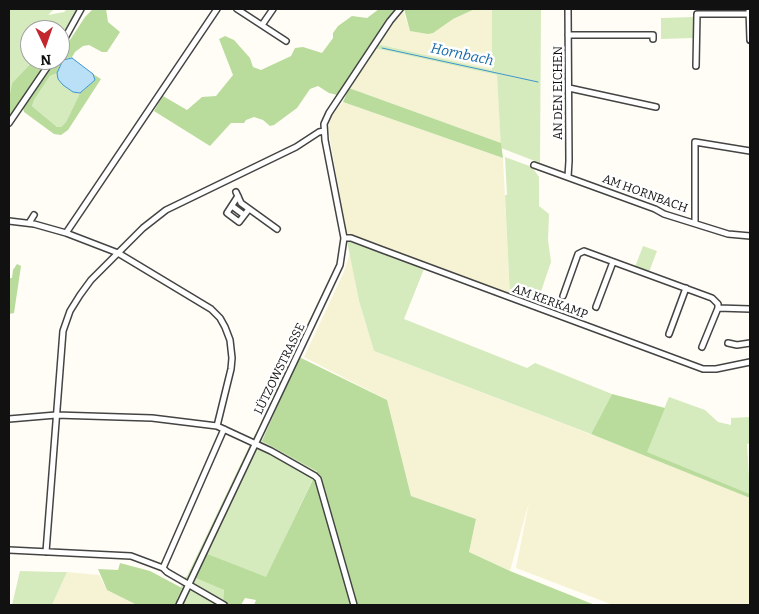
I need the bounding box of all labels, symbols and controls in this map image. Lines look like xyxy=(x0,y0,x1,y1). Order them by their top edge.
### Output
north arrow xyxy=(20,20,70,70)
water label: Hornbach xyxy=(429,40,495,70)
street label: AN DEN EICHEN xyxy=(552,46,566,140)
text: N xyxy=(40,51,52,68)
street label: AM HORNBACH xyxy=(600,172,690,216)
street label: AM KERKAMP xyxy=(510,282,590,322)
street label: LÜTZOWSTRASSE xyxy=(252,321,308,417)

